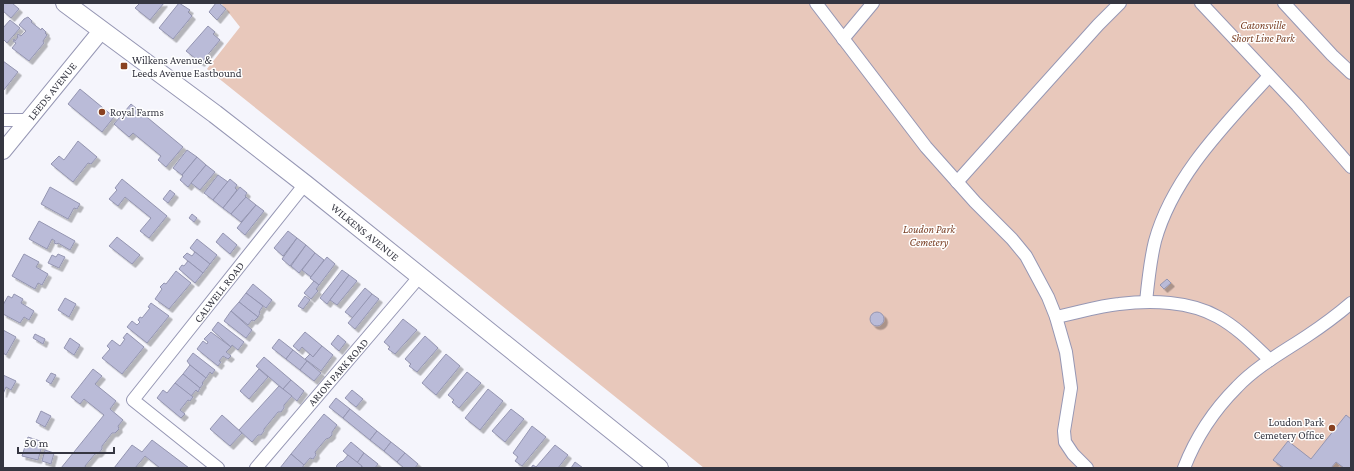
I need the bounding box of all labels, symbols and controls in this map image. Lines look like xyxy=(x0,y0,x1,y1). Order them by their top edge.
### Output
park label: Catonsville Short Line Park xyxy=(1231,19,1296,44)
place label: Wilkens Avenue & Leeds Avenue Eastbound xyxy=(132,54,242,79)
street label: LEEDS AVENUE xyxy=(25,60,79,122)
marker: Wilkens Avenue & Leeds Avenue Eastbound xyxy=(119,61,129,71)
place label: Royal Farms xyxy=(110,106,164,119)
marker: Royal Farms xyxy=(97,107,107,117)
street label: WILKENS AVENUE xyxy=(328,201,402,263)
park label: Loudon Park Cemetery xyxy=(903,223,956,249)
street label: CALWELL ROAD xyxy=(192,259,246,325)
street label: ARION PARK ROAD xyxy=(306,336,370,408)
place label: Loudon Park Cemetery Office xyxy=(1254,416,1325,442)
marker: Loudon Park Cemetery Office xyxy=(1327,423,1337,433)
scale bar xyxy=(18,429,114,455)
text: 50 m xyxy=(24,436,49,450)

